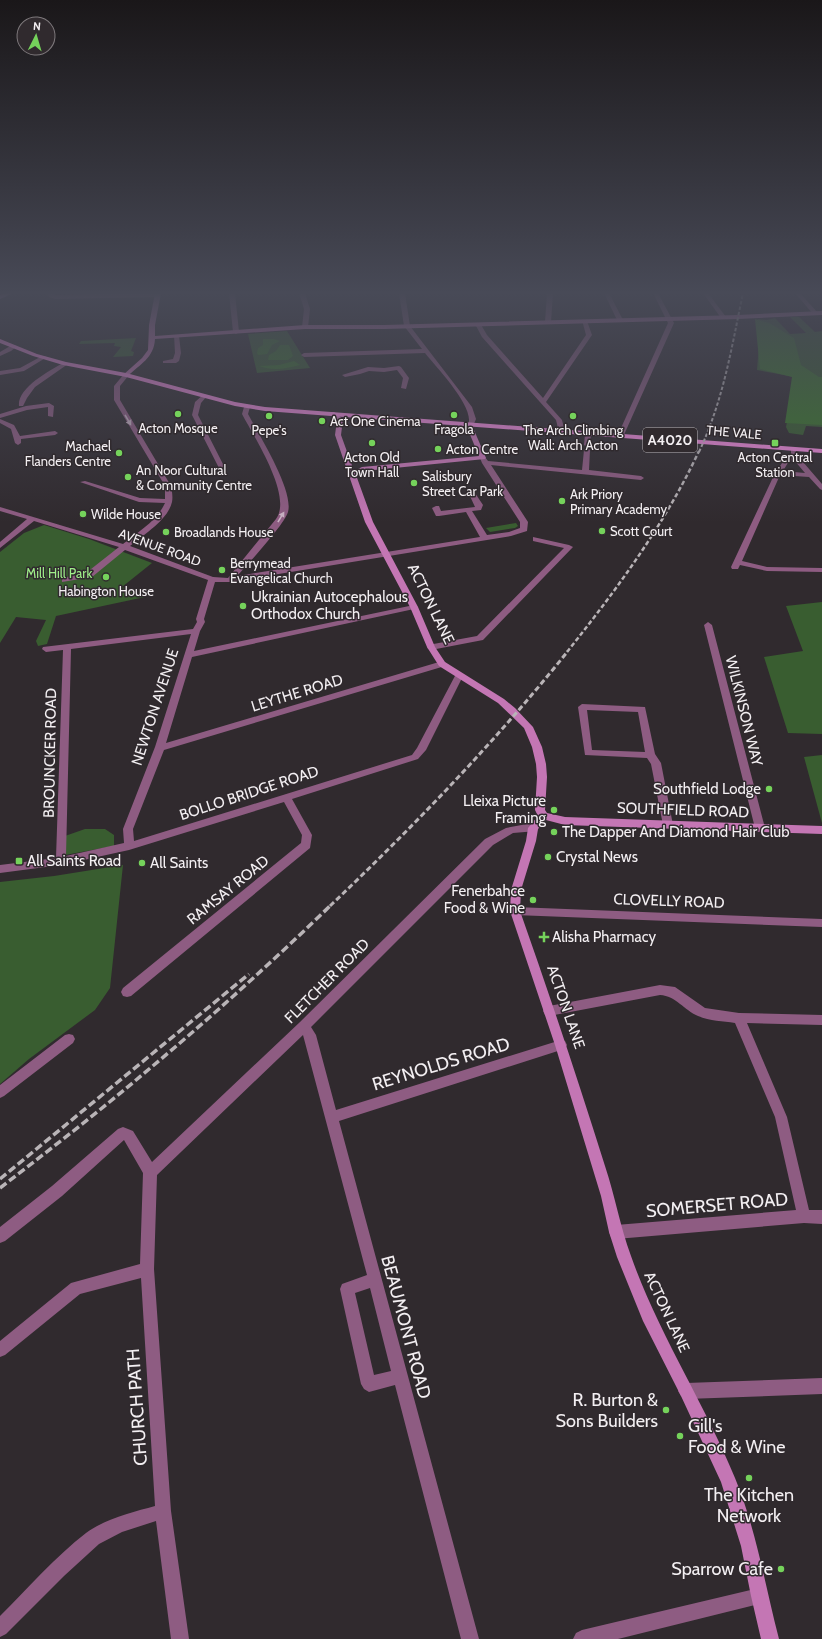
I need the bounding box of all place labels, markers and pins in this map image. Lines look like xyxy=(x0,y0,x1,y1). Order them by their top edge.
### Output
marker: Acton Mosque xyxy=(173,409,183,419)
marker: Fragola xyxy=(449,410,459,420)
marker: Pepe's xyxy=(264,411,274,421)
marker: The Arch Climbing Wall: Arch Acton xyxy=(568,411,578,421)
place label: Act One Cinema xyxy=(330,413,421,429)
marker: Act One Cinema xyxy=(317,416,327,426)
place label: Acton Mosque xyxy=(138,420,218,436)
place label: Fragola xyxy=(434,421,474,437)
place label: Pepe's xyxy=(251,422,287,438)
place label: The Arch Climbing Wall: Arch Acton xyxy=(523,422,624,453)
place label: Machael Flanders Centre xyxy=(25,438,111,469)
marker: Acton Old Town Hall xyxy=(367,438,377,448)
marker: Acton Central Station xyxy=(770,438,780,448)
place label: Acton Centre xyxy=(446,441,518,457)
marker: Acton Centre xyxy=(433,444,443,454)
marker: Machael Flanders Centre xyxy=(114,448,124,458)
place label: Acton Old Town Hall xyxy=(344,449,400,480)
place label: Acton Central Station xyxy=(738,449,812,480)
place label: An Noor Cultural & Community Centre xyxy=(136,462,252,493)
place label: Salisbury Street Car Park xyxy=(422,468,503,499)
marker: An Noor Cultural & Community Centre xyxy=(123,472,133,482)
marker: Salisbury Street Car Park xyxy=(409,478,419,488)
place label: Ark Priory Primary Academy xyxy=(570,486,668,517)
marker: Ark Priory Primary Academy xyxy=(557,496,567,506)
place label: Wilde House xyxy=(91,506,161,522)
marker: Wilde House xyxy=(78,509,88,519)
place label: Scott Court xyxy=(610,523,673,539)
place label: Broadlands House xyxy=(174,524,274,540)
marker: Scott Court xyxy=(597,526,607,536)
marker: Broadlands House xyxy=(161,527,171,537)
place label: Berrymead Evangelical Church xyxy=(230,555,333,586)
marker: Berrymead Evangelical Church xyxy=(217,565,227,575)
marker: Habington House xyxy=(101,572,111,582)
place label: Habington House xyxy=(58,583,154,599)
place label: Ukrainian Autocephalous Orthodox Church xyxy=(251,588,408,623)
marker: Ukrainian Autocephalous Orthodox Church xyxy=(238,601,248,611)
place label: Southfield Lodge xyxy=(653,780,761,798)
marker: Southfield Lodge xyxy=(764,784,774,794)
place label: Lleixa Picture Framing xyxy=(463,792,547,827)
marker: Lleixa Picture Framing xyxy=(549,805,559,815)
place label: The Dapper And Diamond Hair Club xyxy=(562,823,789,841)
marker: The Dapper And Diamond Hair Club xyxy=(549,827,559,837)
place label: Crystal News xyxy=(556,848,638,866)
place label: All Saints Road xyxy=(27,852,121,870)
marker: Crystal News xyxy=(543,852,553,862)
place label: All Saints xyxy=(150,854,208,872)
marker: All Saints Road xyxy=(14,856,24,866)
marker: All Saints xyxy=(137,858,147,868)
place label: Fenerbahce Food & Wine xyxy=(444,882,525,917)
marker: Fenerbahce Food & Wine xyxy=(528,895,538,905)
place label: Alisha Pharmacy xyxy=(552,928,657,946)
marker: Alisha Pharmacy xyxy=(539,932,549,942)
place label: R. Burton & Sons Builders xyxy=(556,1389,658,1432)
marker: R. Burton & Sons Builders xyxy=(661,1405,671,1415)
place label: Gill's Food & Wine xyxy=(688,1415,786,1458)
marker: Gill's Food & Wine xyxy=(675,1431,685,1441)
marker: The Kitchen Network xyxy=(744,1473,754,1483)
place label: The Kitchen Network xyxy=(704,1484,794,1527)
place label: Sparrow Cafe xyxy=(671,1558,773,1580)
marker: Sparrow Cafe xyxy=(776,1564,786,1574)

